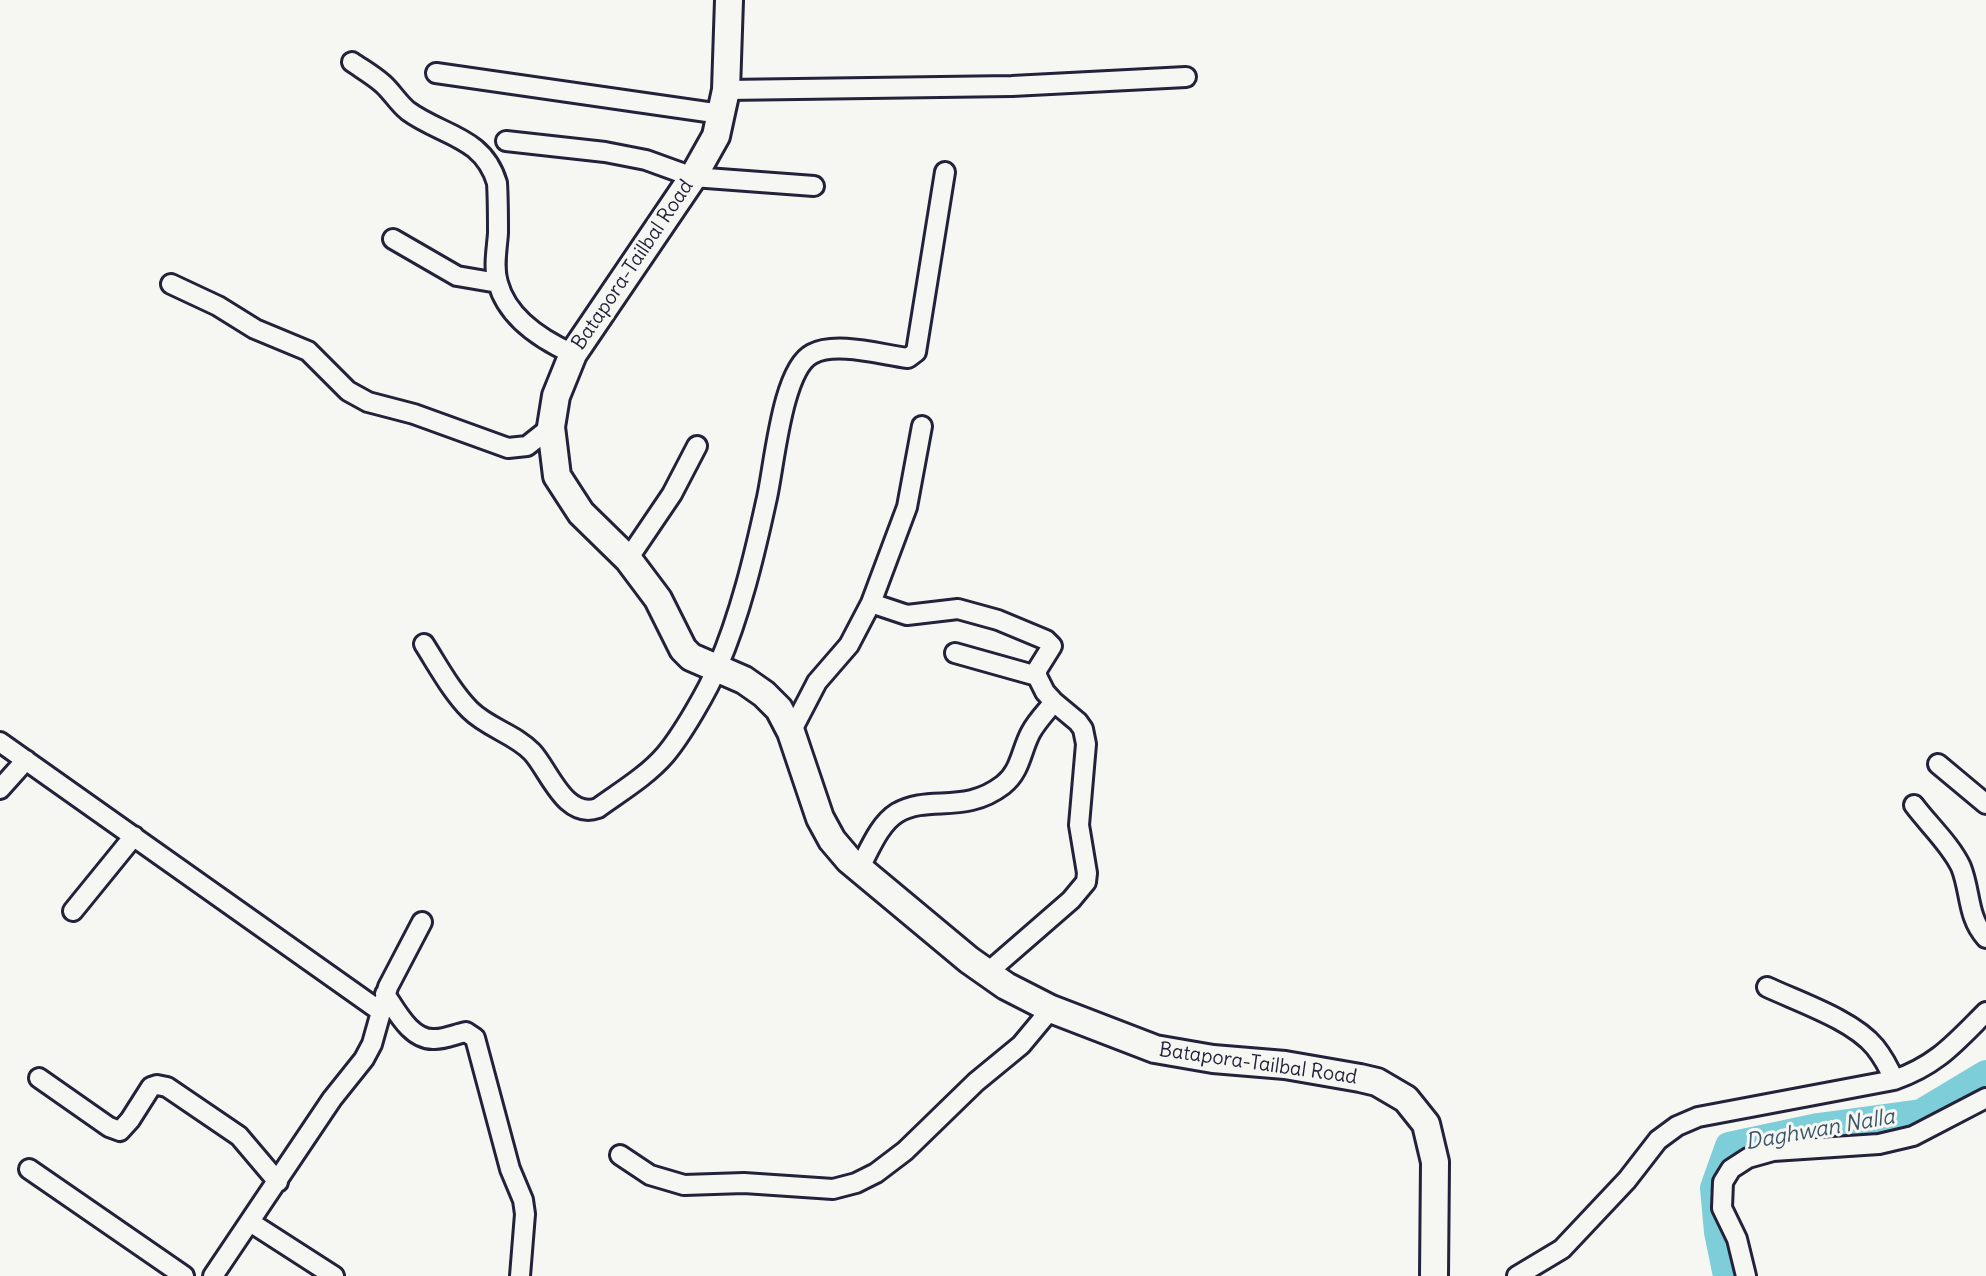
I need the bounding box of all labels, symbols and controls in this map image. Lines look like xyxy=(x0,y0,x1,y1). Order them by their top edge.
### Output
street label: Batapora-Tailbal Road xyxy=(567,175,699,355)
street label: Batapora-Tailbal Road xyxy=(1157,1038,1359,1090)
water label: Daghwan Nalla xyxy=(1743,1104,1897,1156)

